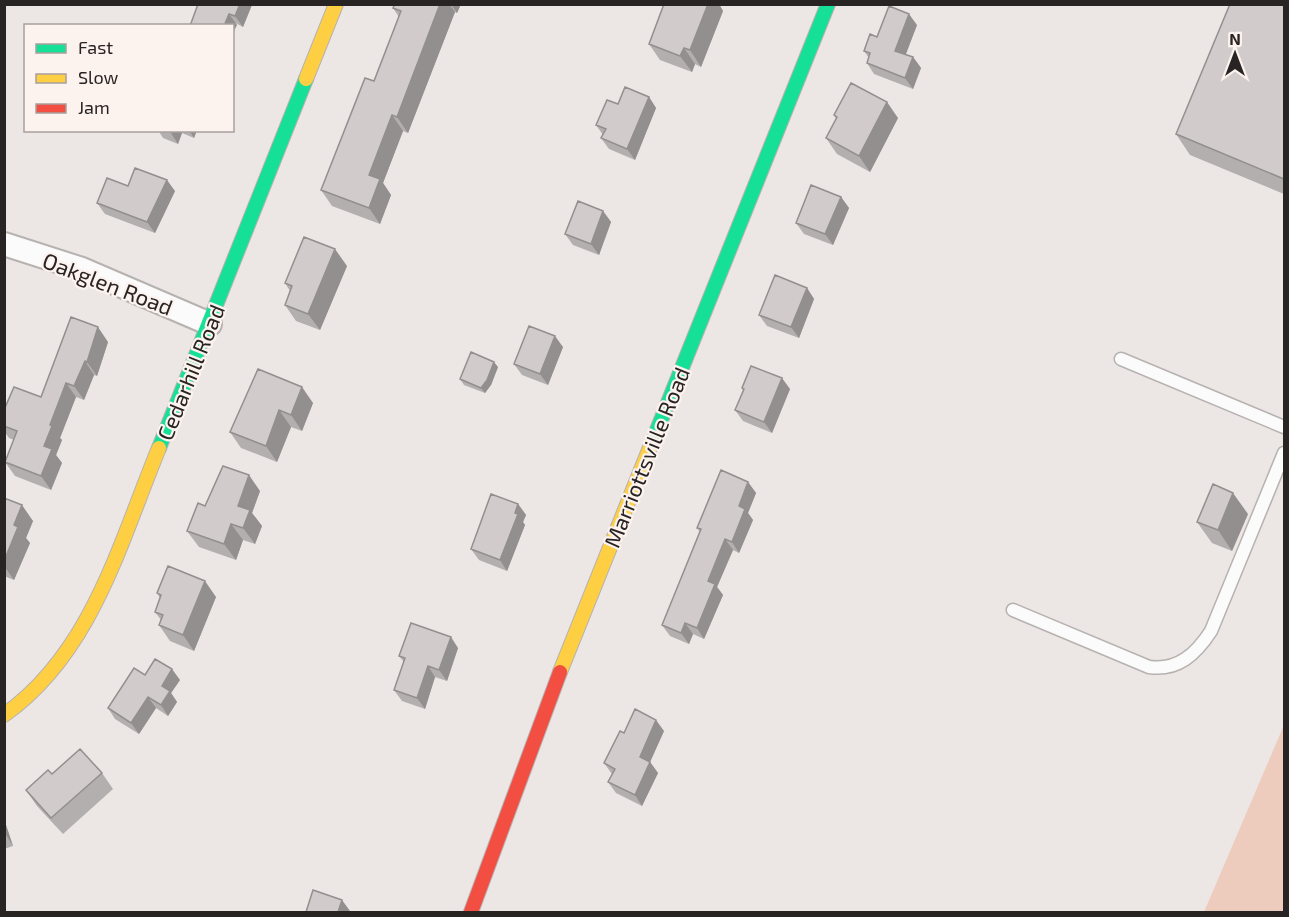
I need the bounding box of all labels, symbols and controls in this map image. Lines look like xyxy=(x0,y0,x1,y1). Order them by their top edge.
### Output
legend xyxy=(24,24,234,132)
north arrow xyxy=(1205,24,1265,84)
text: N xyxy=(1229,29,1241,48)
text: Fast xyxy=(78,36,113,58)
text: Slow xyxy=(78,66,119,88)
text: Jam xyxy=(78,96,110,118)
street label: Oakglen Road xyxy=(39,246,177,320)
street label: Cedarhill Road xyxy=(151,300,229,444)
street label: Marriottsville Road xyxy=(598,363,694,551)

